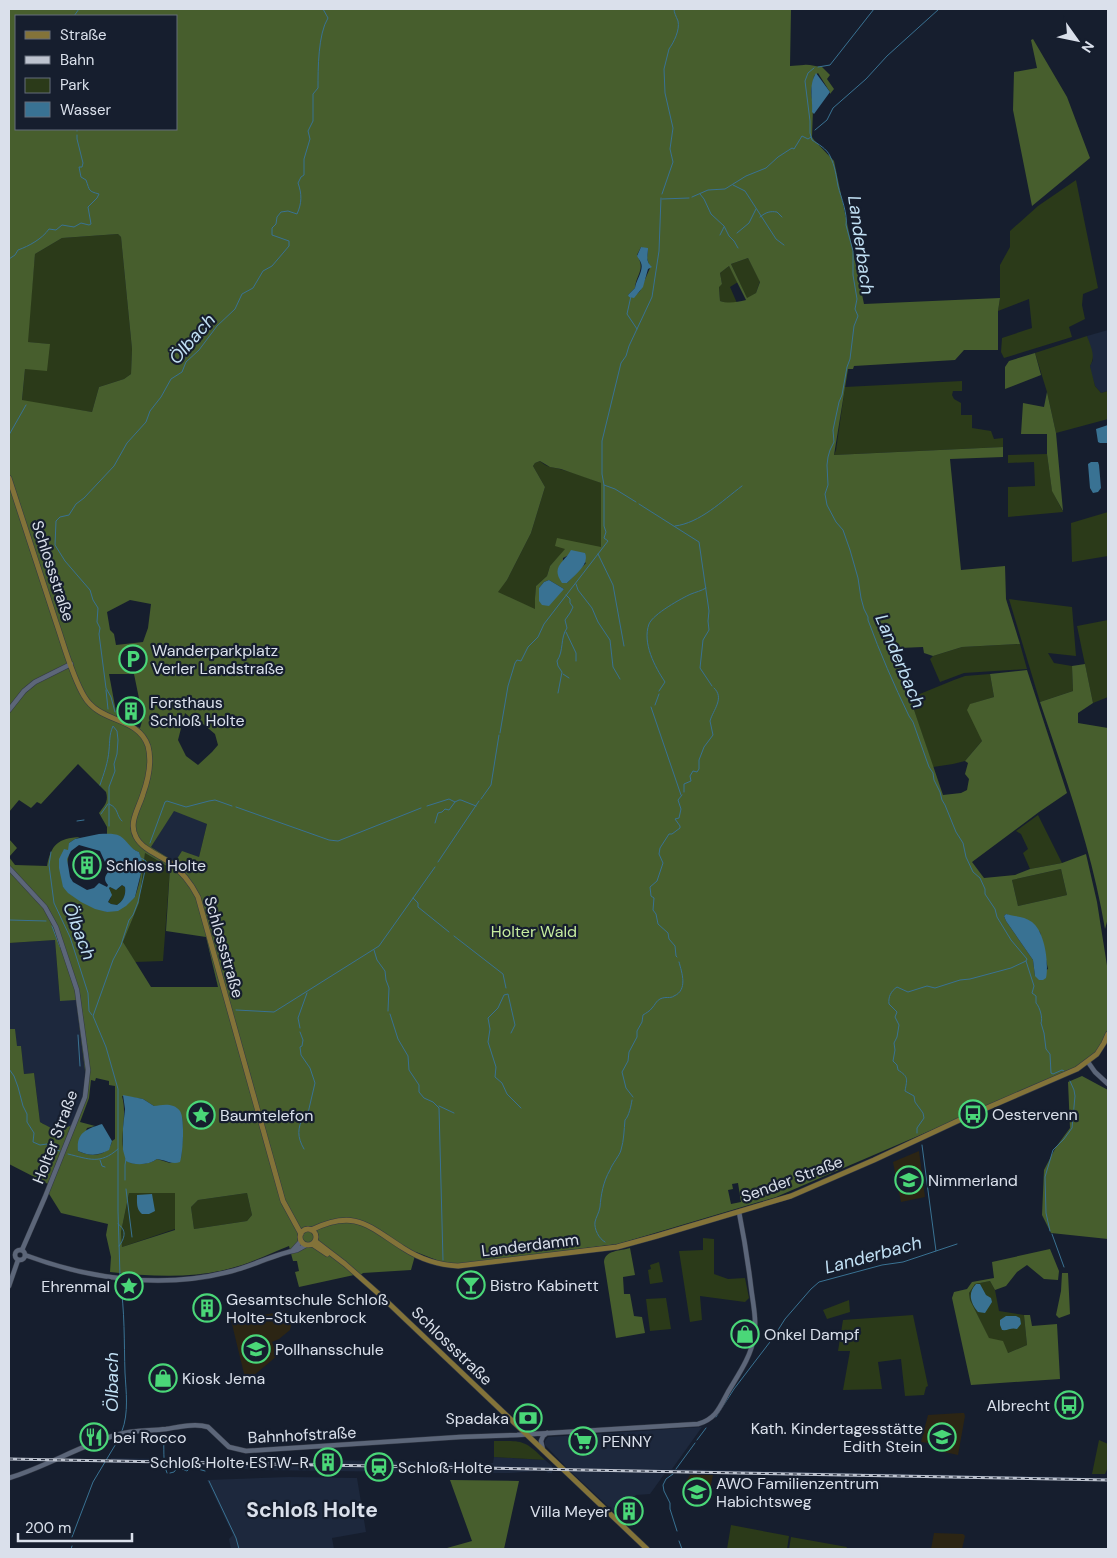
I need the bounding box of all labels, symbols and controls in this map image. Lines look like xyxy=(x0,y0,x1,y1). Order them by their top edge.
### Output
legend xyxy=(15,15,178,130)
north arrow xyxy=(1052,15,1102,65)
text: Straße xyxy=(60,25,107,45)
text: N xyxy=(1078,38,1098,56)
text: Bahn xyxy=(60,50,94,70)
text: Park xyxy=(60,75,90,95)
text: Wasser xyxy=(60,100,112,120)
water label: Landerbach xyxy=(842,194,880,296)
water label: Ölbach xyxy=(163,309,221,369)
street label: Schlossstraße xyxy=(27,518,79,624)
water label: Landerbach xyxy=(869,610,931,712)
place label: Wanderparkplatz Verler Landstraße xyxy=(152,640,284,679)
parking icon: Wanderparkplatz Verler Landstraße xyxy=(118,644,148,674)
place label: Forsthaus Schloß Holte xyxy=(150,692,245,731)
building icon: Forsthaus Schloß Holte xyxy=(116,696,146,726)
building icon: Schloss Holte xyxy=(72,850,102,880)
place label: Schloss Holte xyxy=(106,855,206,876)
street label: Schlossstraße xyxy=(199,894,249,1000)
water label: Ölbach xyxy=(57,899,101,963)
park label: Holter Wald xyxy=(491,921,577,942)
street label: Holter Straße xyxy=(27,1087,83,1187)
bus stop icon: Oestervenn xyxy=(958,1099,988,1129)
place icon: Baumtelefon xyxy=(186,1100,216,1130)
place label: Oestervenn xyxy=(992,1104,1078,1125)
place label: Baumtelefon xyxy=(220,1105,313,1126)
street label: Sender Straße xyxy=(738,1151,846,1207)
school or university icon: Nimmerland xyxy=(894,1165,924,1195)
place label: Nimmerland xyxy=(928,1170,1018,1191)
street label: Landerdamm xyxy=(480,1229,580,1261)
water label: Landerbach xyxy=(822,1231,924,1279)
bar icon: Bistro Kabinett xyxy=(456,1270,486,1300)
place icon: Ehrenmal xyxy=(114,1271,144,1301)
place label: Bistro Kabinett xyxy=(490,1275,599,1296)
place label: Ehrenmal xyxy=(41,1276,110,1297)
place label: Gesamtschule Schloß Holte-Stukenbrock xyxy=(226,1289,388,1328)
building icon: Gesamtschule Schloß Holte-Stukenbrock xyxy=(192,1293,222,1323)
street label: Schlossstraße xyxy=(407,1302,497,1390)
shop icon: Onkel Dampf xyxy=(730,1319,760,1349)
place label: Onkel Dampf xyxy=(764,1324,859,1345)
school or university icon: Pollhansschule xyxy=(241,1334,271,1364)
place label: Pollhansschule xyxy=(275,1339,384,1360)
water label: Ölbach xyxy=(100,1352,124,1412)
shop icon: Kiosk Jema xyxy=(148,1363,178,1393)
place label: Kiosk Jema xyxy=(182,1368,265,1389)
bus stop icon: Albrecht xyxy=(1054,1390,1084,1420)
place label: Albrecht xyxy=(986,1395,1050,1416)
bank icon: Spadaka xyxy=(513,1403,543,1433)
place label: Spadaka xyxy=(446,1408,509,1429)
place label: Kath. Kindertagesstätte Edith Stein xyxy=(751,1418,923,1457)
restaurant icon: bei Rocco xyxy=(79,1422,109,1452)
street label: Bahnhofstraße xyxy=(247,1422,357,1448)
school or university icon: Kath. Kindertagesstätte Edith Stein xyxy=(927,1422,957,1452)
supermarket icon: PENNY xyxy=(568,1426,598,1456)
place label: bei Rocco xyxy=(113,1427,187,1448)
place label: PENNY xyxy=(602,1431,652,1452)
building icon: Schloß Holte ESTW-R xyxy=(313,1447,343,1477)
place label: Schloß Holte ESTW-R xyxy=(150,1452,309,1473)
station icon: Schloß Holte xyxy=(364,1452,394,1482)
place label: Schloß Holte xyxy=(398,1457,493,1478)
place label: AWO Familienzentrum Habichtsweg xyxy=(716,1473,879,1512)
school or university icon: AWO Familienzentrum Habichtsweg xyxy=(682,1477,712,1507)
district label: Schloß Holte xyxy=(246,1496,378,1524)
building icon: Villa Meyer xyxy=(614,1496,644,1526)
place label: Villa Meyer xyxy=(530,1501,610,1522)
scale bar xyxy=(18,1510,131,1542)
text: 200 m xyxy=(25,1518,71,1538)

